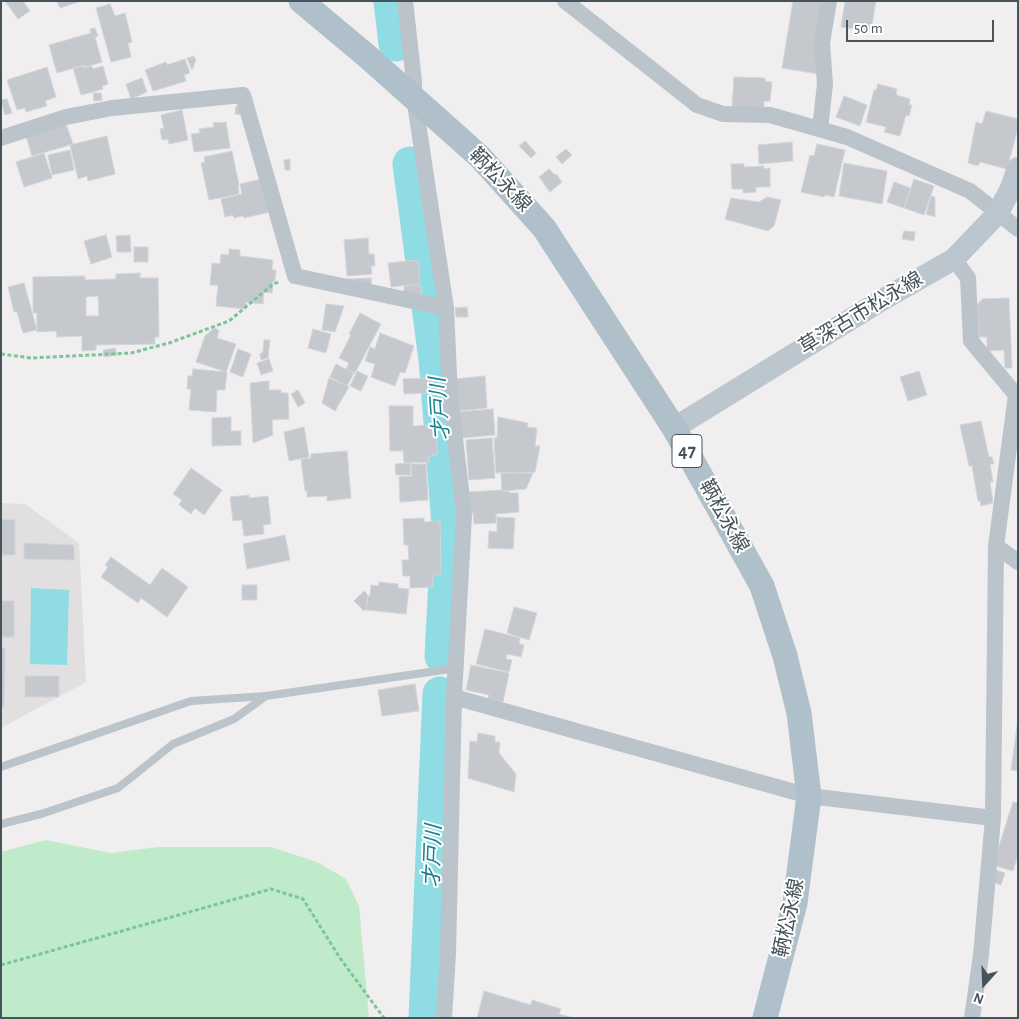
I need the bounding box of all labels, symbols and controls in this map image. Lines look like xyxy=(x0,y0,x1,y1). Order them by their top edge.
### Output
scale bar xyxy=(849,10,996,42)
text: 50 m xyxy=(854,21,883,36)
street label: 鞆松永線 xyxy=(464,143,536,217)
street label: 草深古市松永線 xyxy=(795,267,927,359)
water label: 才戸川 xyxy=(425,377,455,441)
road number: 47 xyxy=(672,434,702,468)
street label: 鞆松永線 xyxy=(694,475,754,557)
water label: 才戸川 xyxy=(419,824,447,888)
street label: 鞆松永線 xyxy=(769,876,809,960)
north arrow xyxy=(959,959,1009,1009)
text: N xyxy=(972,990,986,1006)

